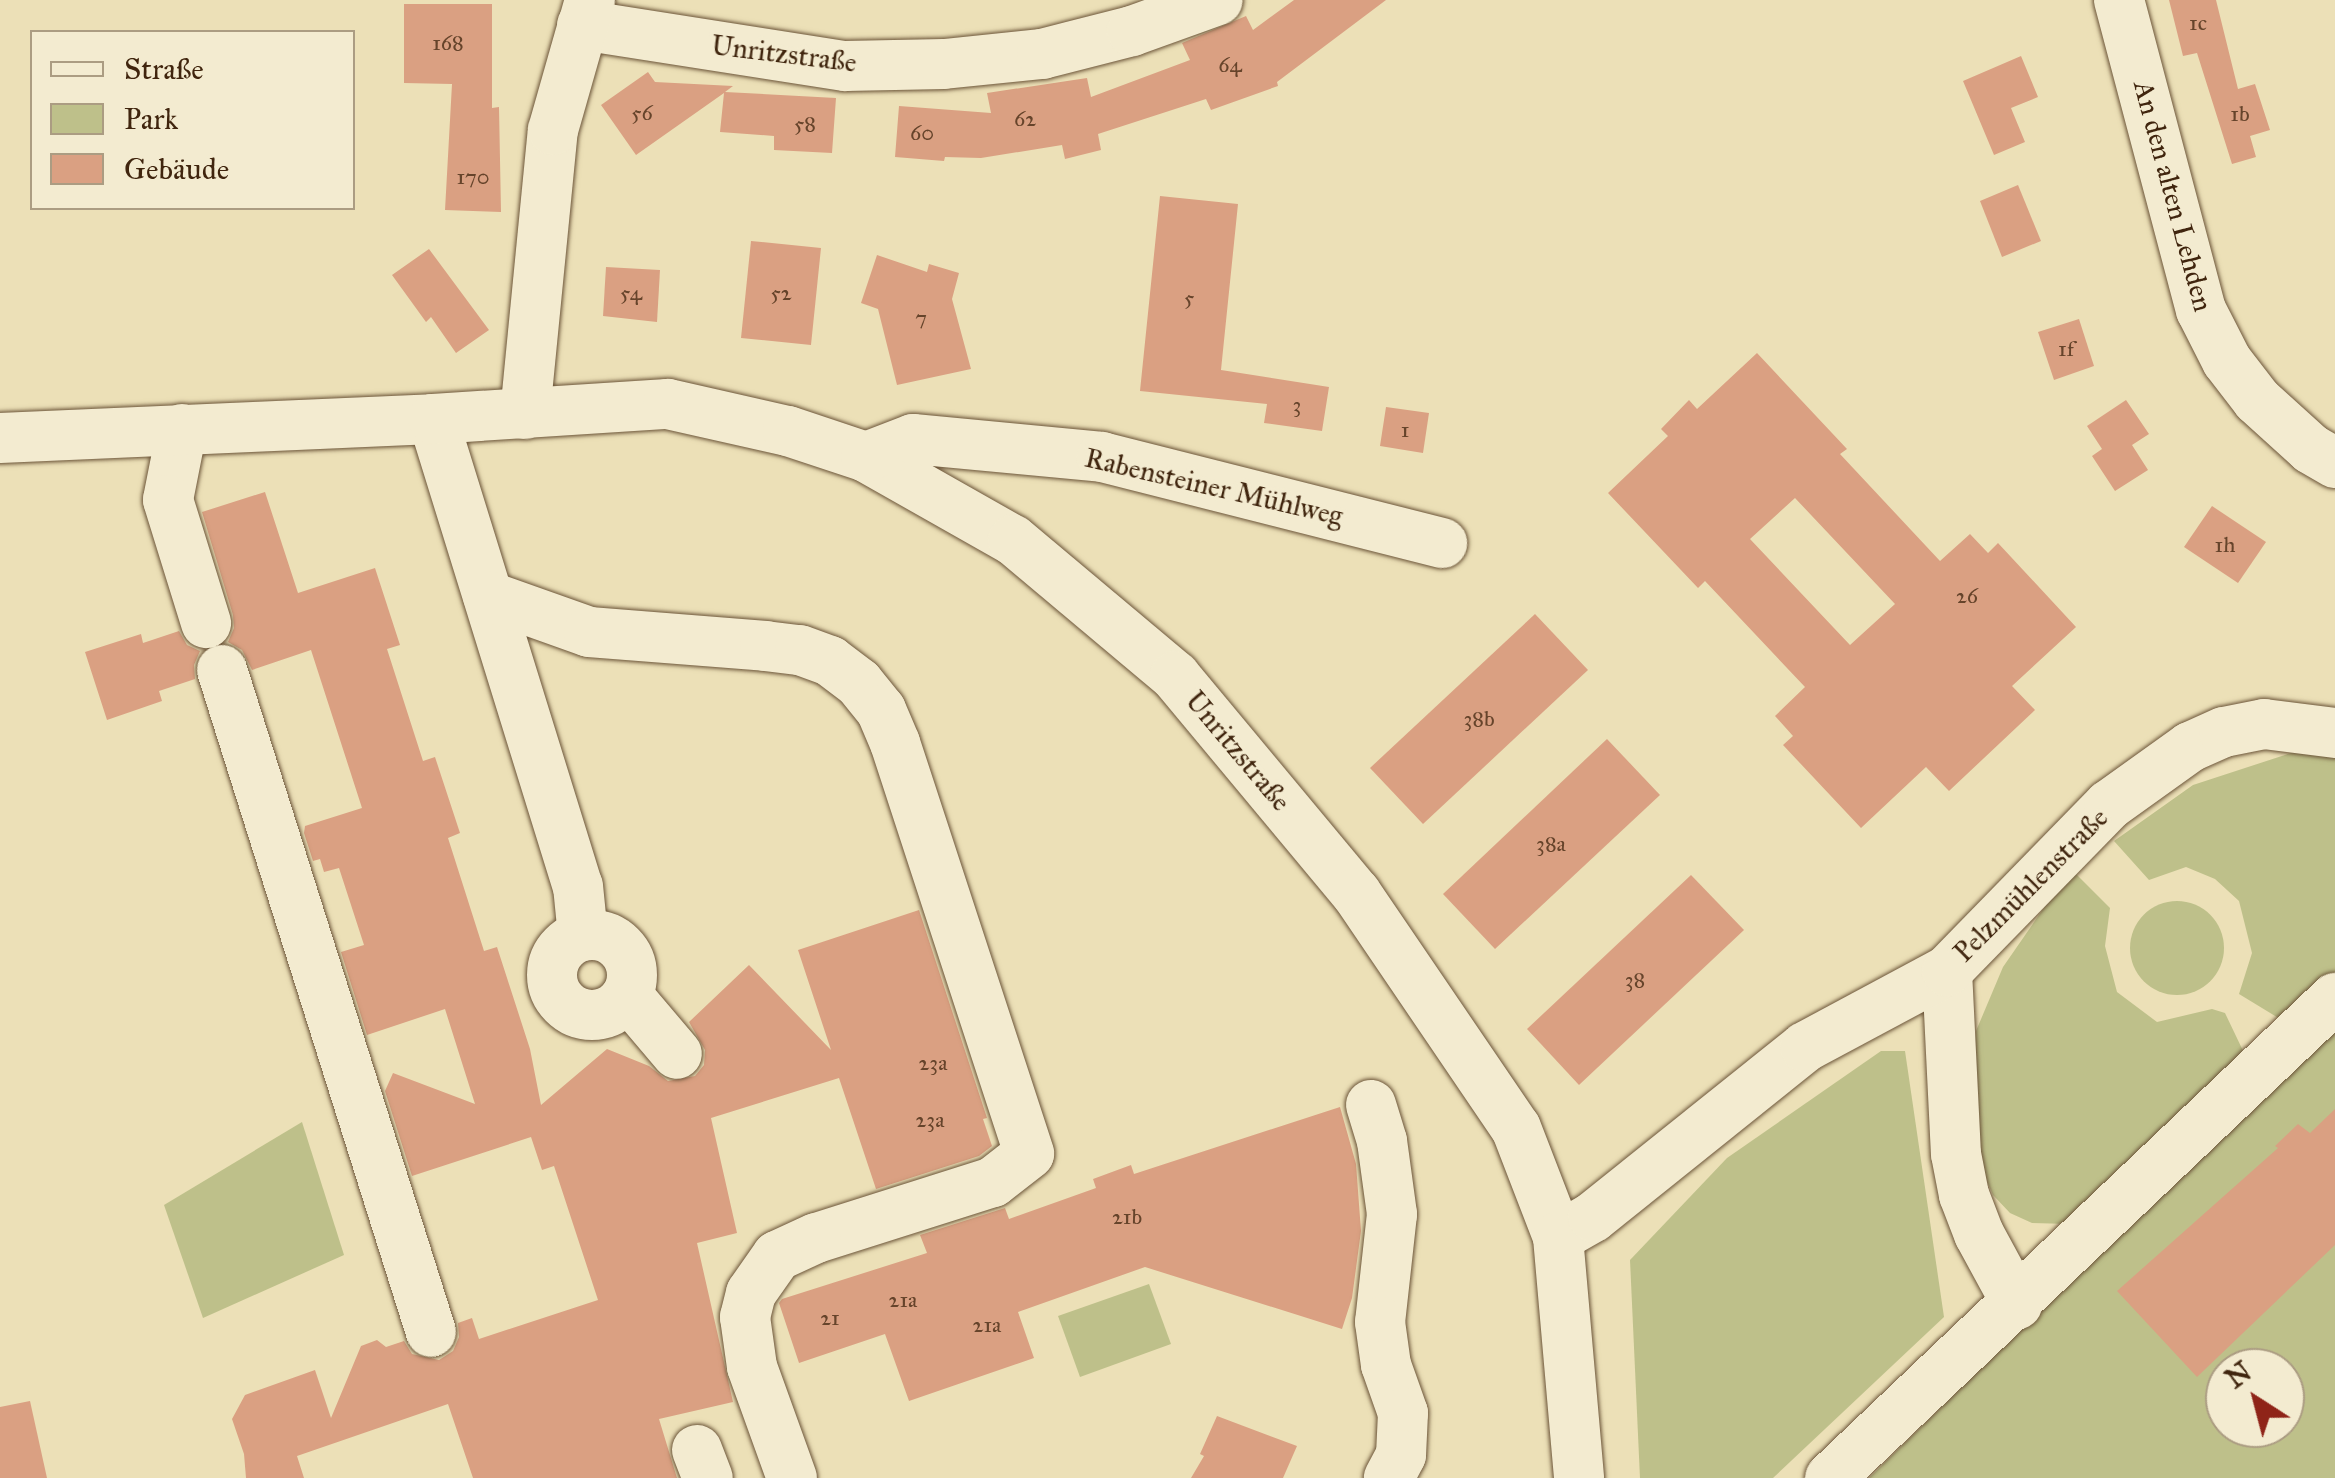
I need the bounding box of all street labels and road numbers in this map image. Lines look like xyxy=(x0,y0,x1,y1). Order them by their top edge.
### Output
street label: Unritzstraße xyxy=(709,28,859,80)
street label: An den alten Lehden xyxy=(2126,77,2220,315)
street label: Rabensteiner Mühlweg xyxy=(1082,441,1346,533)
street label: Unritzstraße xyxy=(1178,684,1298,818)
street label: Pelzmühlenstraße xyxy=(1947,801,2115,969)

